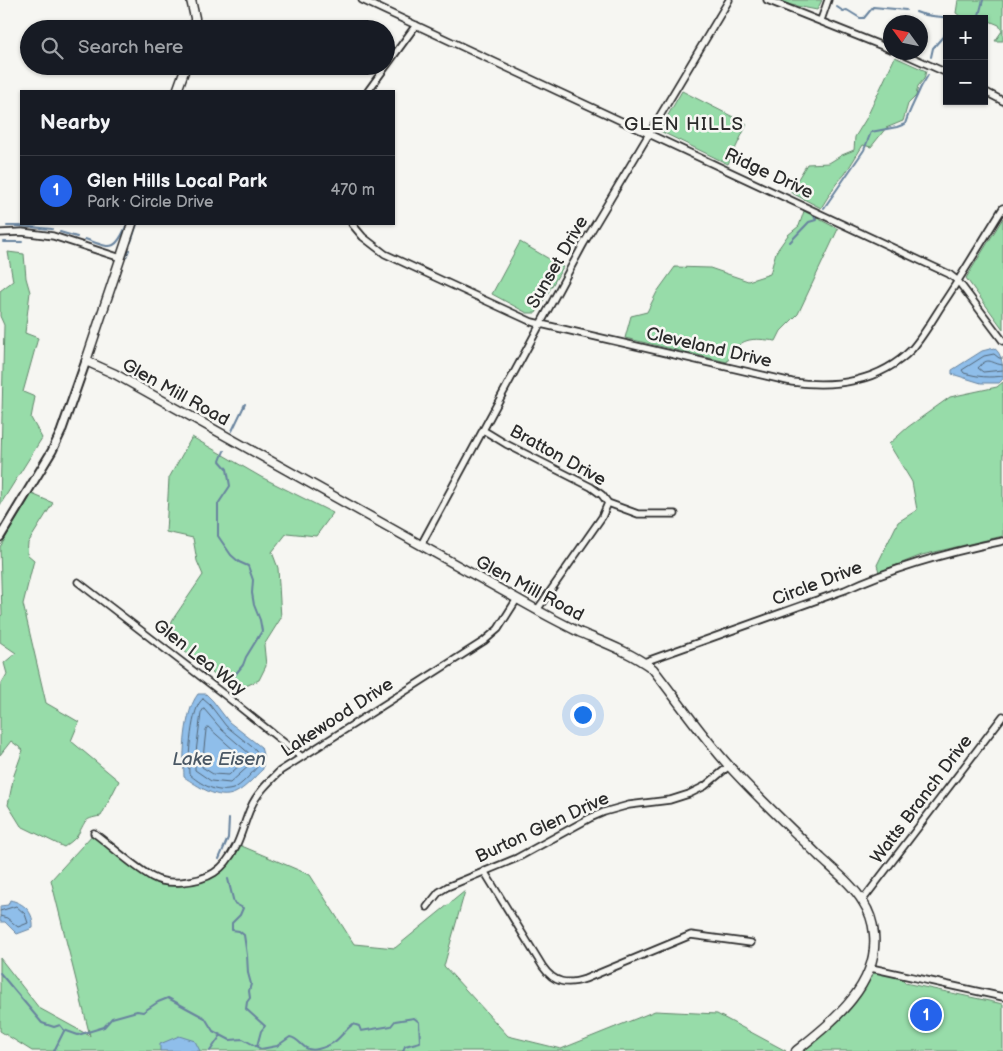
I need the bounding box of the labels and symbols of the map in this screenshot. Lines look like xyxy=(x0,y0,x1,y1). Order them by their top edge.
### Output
north arrow xyxy=(883,15,928,60)
district label: GLEN HILLS xyxy=(624,113,744,136)
street label: Ridge Drive xyxy=(721,144,817,203)
street label: Sunset Drive xyxy=(522,212,593,312)
street label: Cleveland Drive xyxy=(644,323,774,372)
street label: Glen Mill Road xyxy=(119,354,233,431)
street label: Bratton Drive xyxy=(506,420,610,491)
street label: Glen Mill Road xyxy=(472,551,587,626)
street label: Circle Drive xyxy=(769,557,865,610)
street label: Glen Lea Way xyxy=(149,615,251,701)
street label: Lakewood Drive xyxy=(277,673,397,761)
your location xyxy=(570,702,596,728)
street label: Watts Branch Drive xyxy=(866,731,977,868)
water label: Lake Eisen xyxy=(172,748,266,771)
street label: Burton Glen Drive xyxy=(472,787,612,868)
pin: 1 xyxy=(910,996,942,1034)

